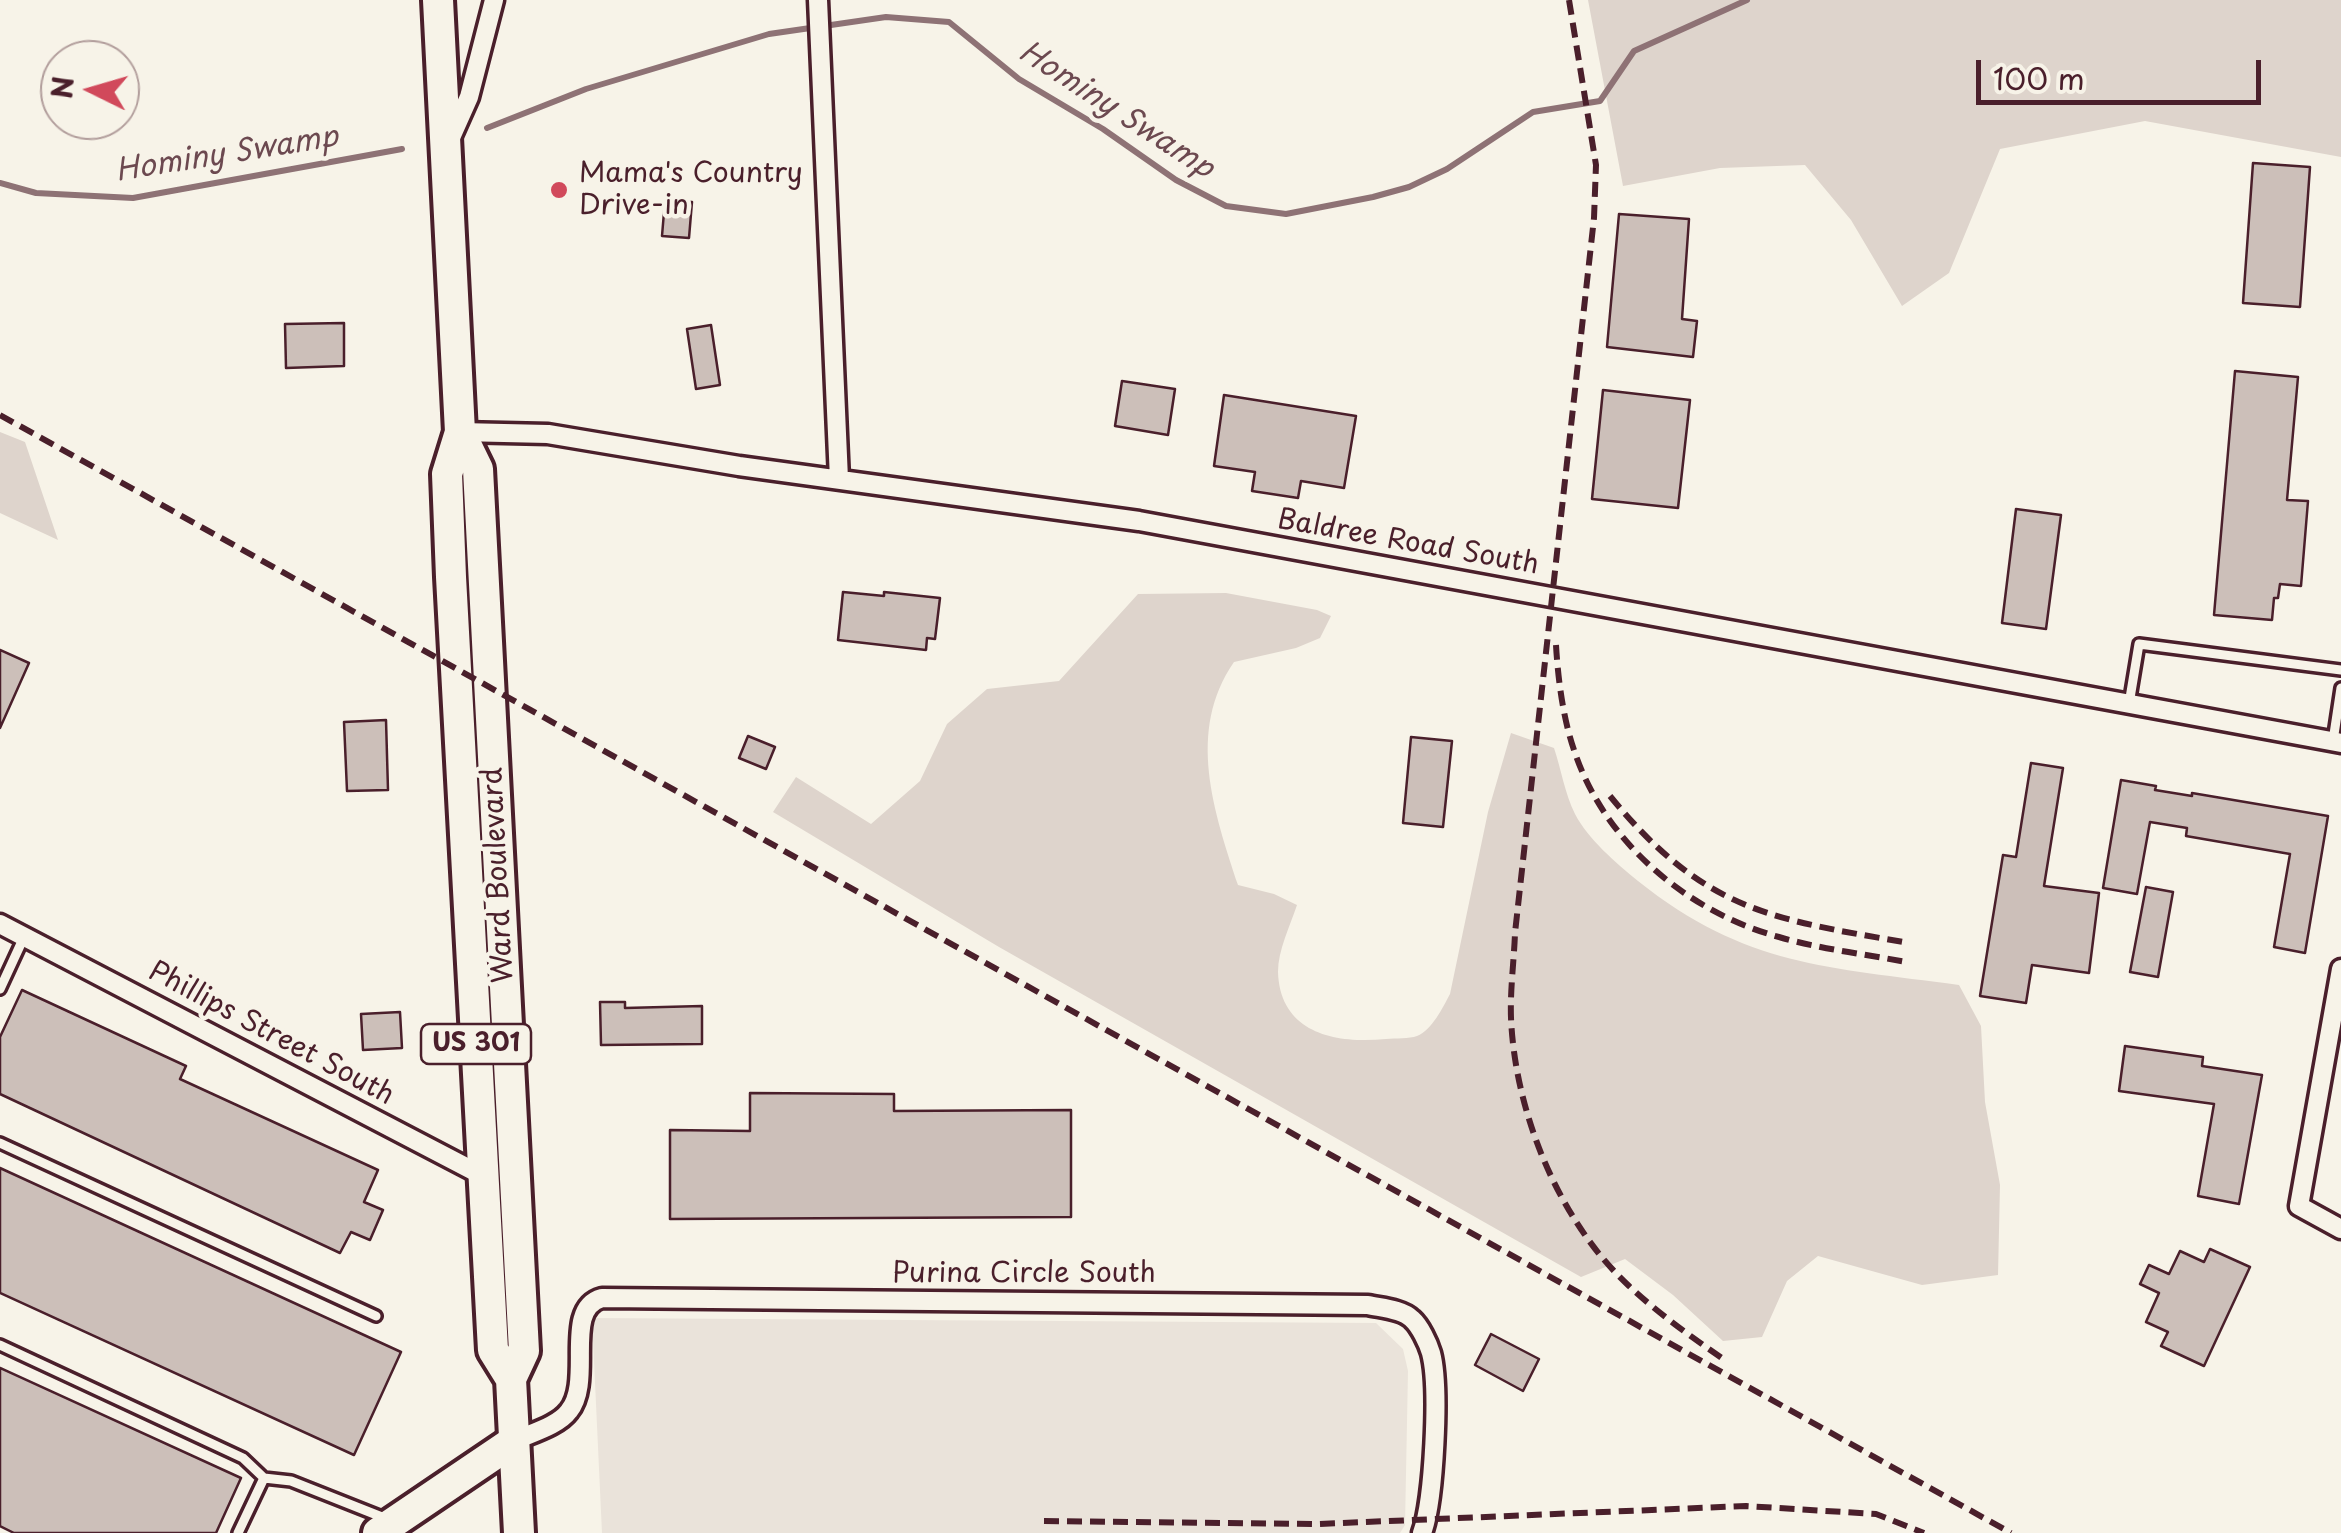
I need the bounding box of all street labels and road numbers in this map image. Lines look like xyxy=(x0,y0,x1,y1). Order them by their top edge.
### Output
street label: Baldree Road South xyxy=(1275,503,1541,583)
street label: Ward Boulevard xyxy=(477,766,521,984)
street label: Phillips Street South xyxy=(143,955,399,1113)
road number: US 301 xyxy=(421,1024,531,1064)
street label: Purina Circle South xyxy=(892,1257,1156,1291)

